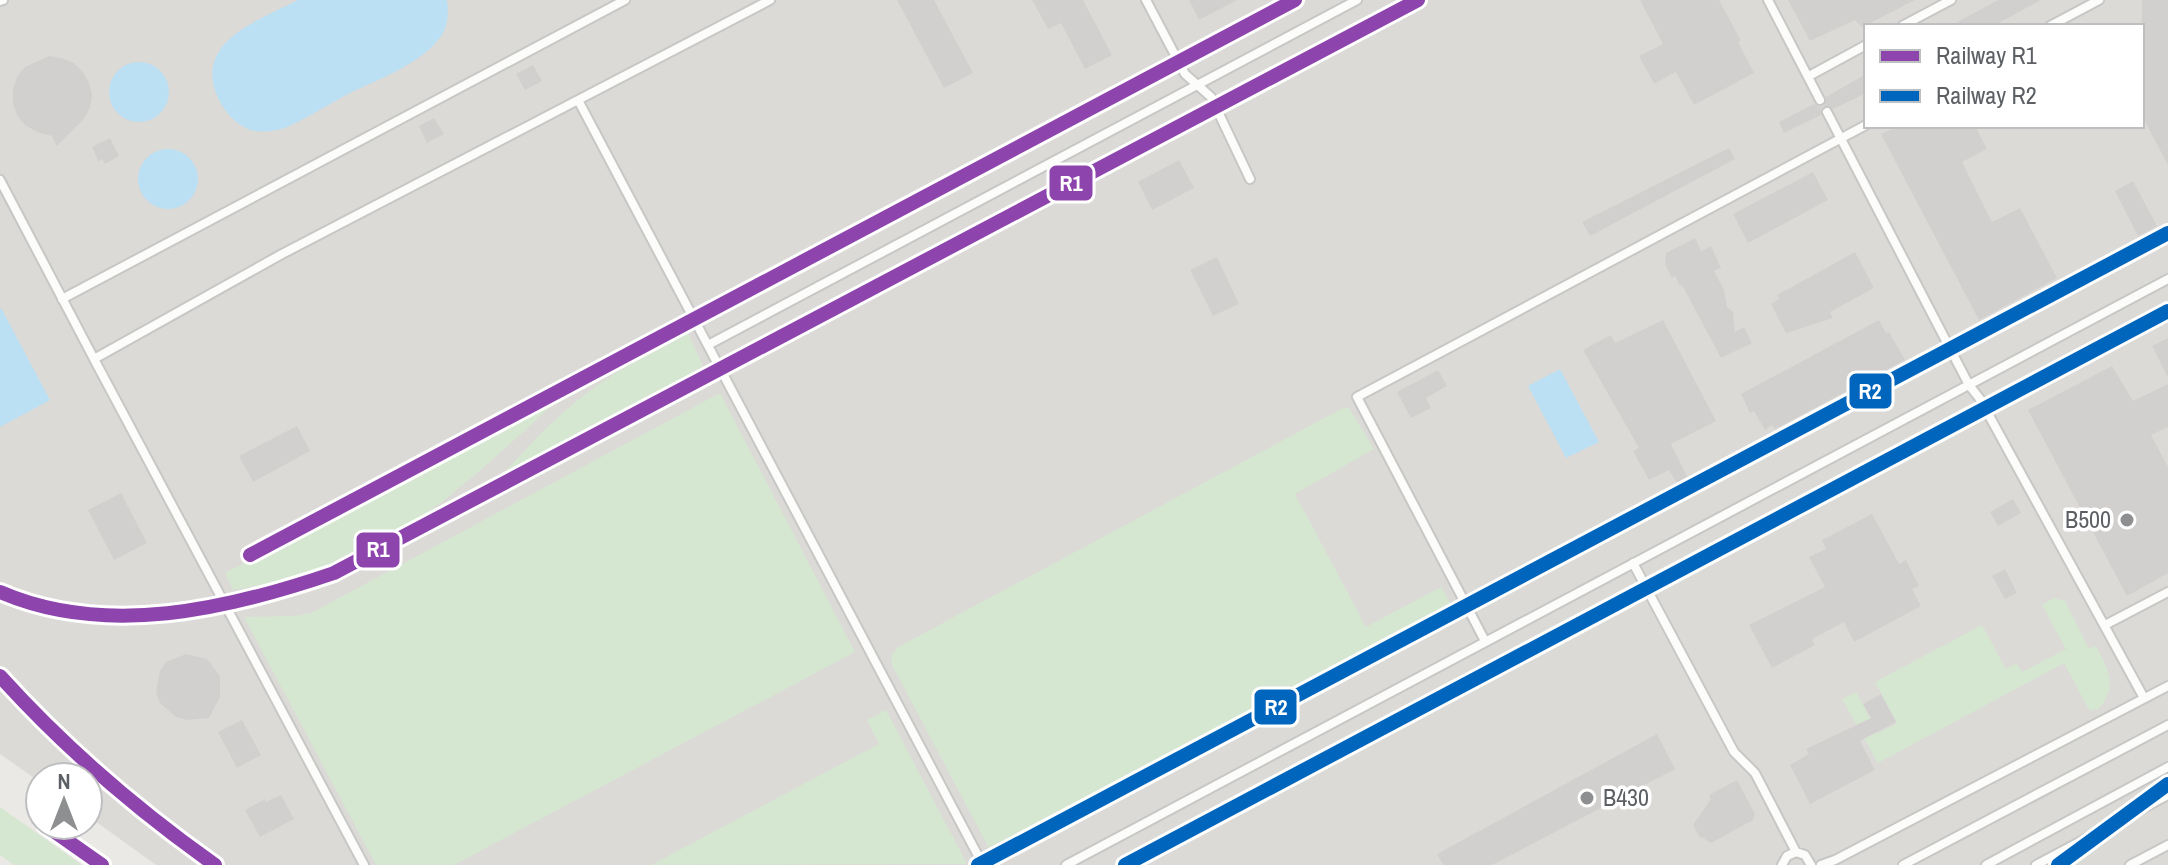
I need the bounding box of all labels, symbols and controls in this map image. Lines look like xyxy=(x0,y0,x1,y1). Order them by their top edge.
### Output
legend xyxy=(1864,24,2144,128)
text: Railway R1 xyxy=(1936,39,2037,71)
text: Railway R2 xyxy=(1936,79,2037,111)
line badge: R1 xyxy=(1048,164,1094,202)
text: R1 xyxy=(1059,168,1083,198)
line badge: R2 xyxy=(1848,372,1893,410)
text: R2 xyxy=(1858,376,1882,406)
place label: B500 xyxy=(2065,503,2111,535)
marker: B500 xyxy=(2118,511,2136,529)
line badge: R1 xyxy=(355,531,401,569)
text: R1 xyxy=(366,534,390,564)
line badge: R2 xyxy=(1253,688,1298,726)
text: R2 xyxy=(1264,692,1288,722)
north arrow xyxy=(24,761,104,841)
text: N xyxy=(57,766,71,796)
place label: B430 xyxy=(1603,781,1649,813)
marker: B430 xyxy=(1578,789,1596,807)

